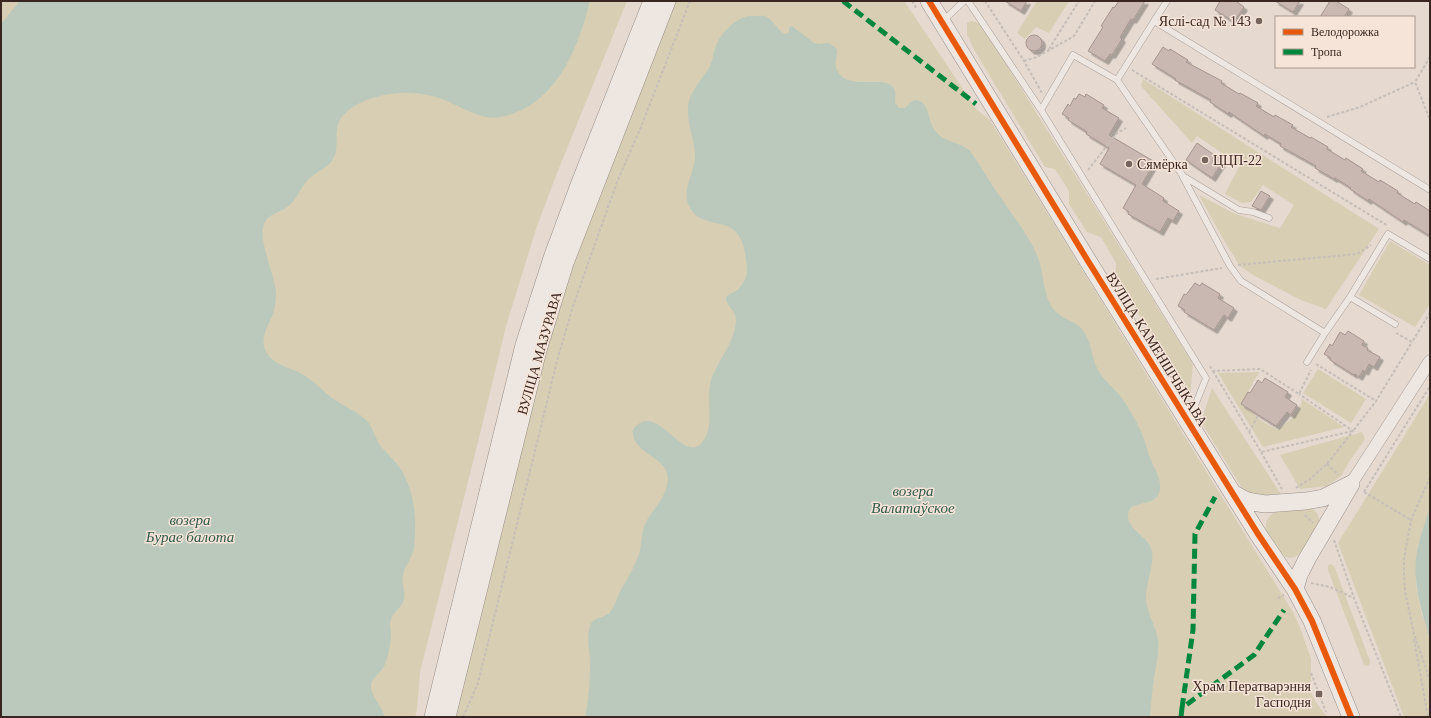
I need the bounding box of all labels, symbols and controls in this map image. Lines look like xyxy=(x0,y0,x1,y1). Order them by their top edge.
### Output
place label: Яслі-сад № 143 xyxy=(1159,14,1251,29)
marker: Яслі-сад № 143 xyxy=(1254,16,1264,26)
legend xyxy=(1275,16,1415,68)
text: Велодорожка xyxy=(1311,25,1380,39)
text: Тропа xyxy=(1311,45,1342,59)
place label: ЦЦП-22 xyxy=(1213,153,1262,168)
marker: ЦЦП-22 xyxy=(1200,155,1210,165)
place label: Сямёрка xyxy=(1137,157,1188,172)
marker: Сямёрка xyxy=(1124,159,1134,169)
street label: ВУЛІЦА КАМЕНШЧЫКАВА xyxy=(1103,270,1211,430)
street label: ВУЛІЦА МАЗУРАВА xyxy=(515,289,565,417)
water label: возера Валатаўское xyxy=(871,483,955,516)
water label: возера Бурае балота xyxy=(145,512,234,545)
place label: Храм Ператварэння Гасподня xyxy=(1193,679,1312,710)
marker: Храм Ператварэння Гасподня xyxy=(1314,689,1324,699)

